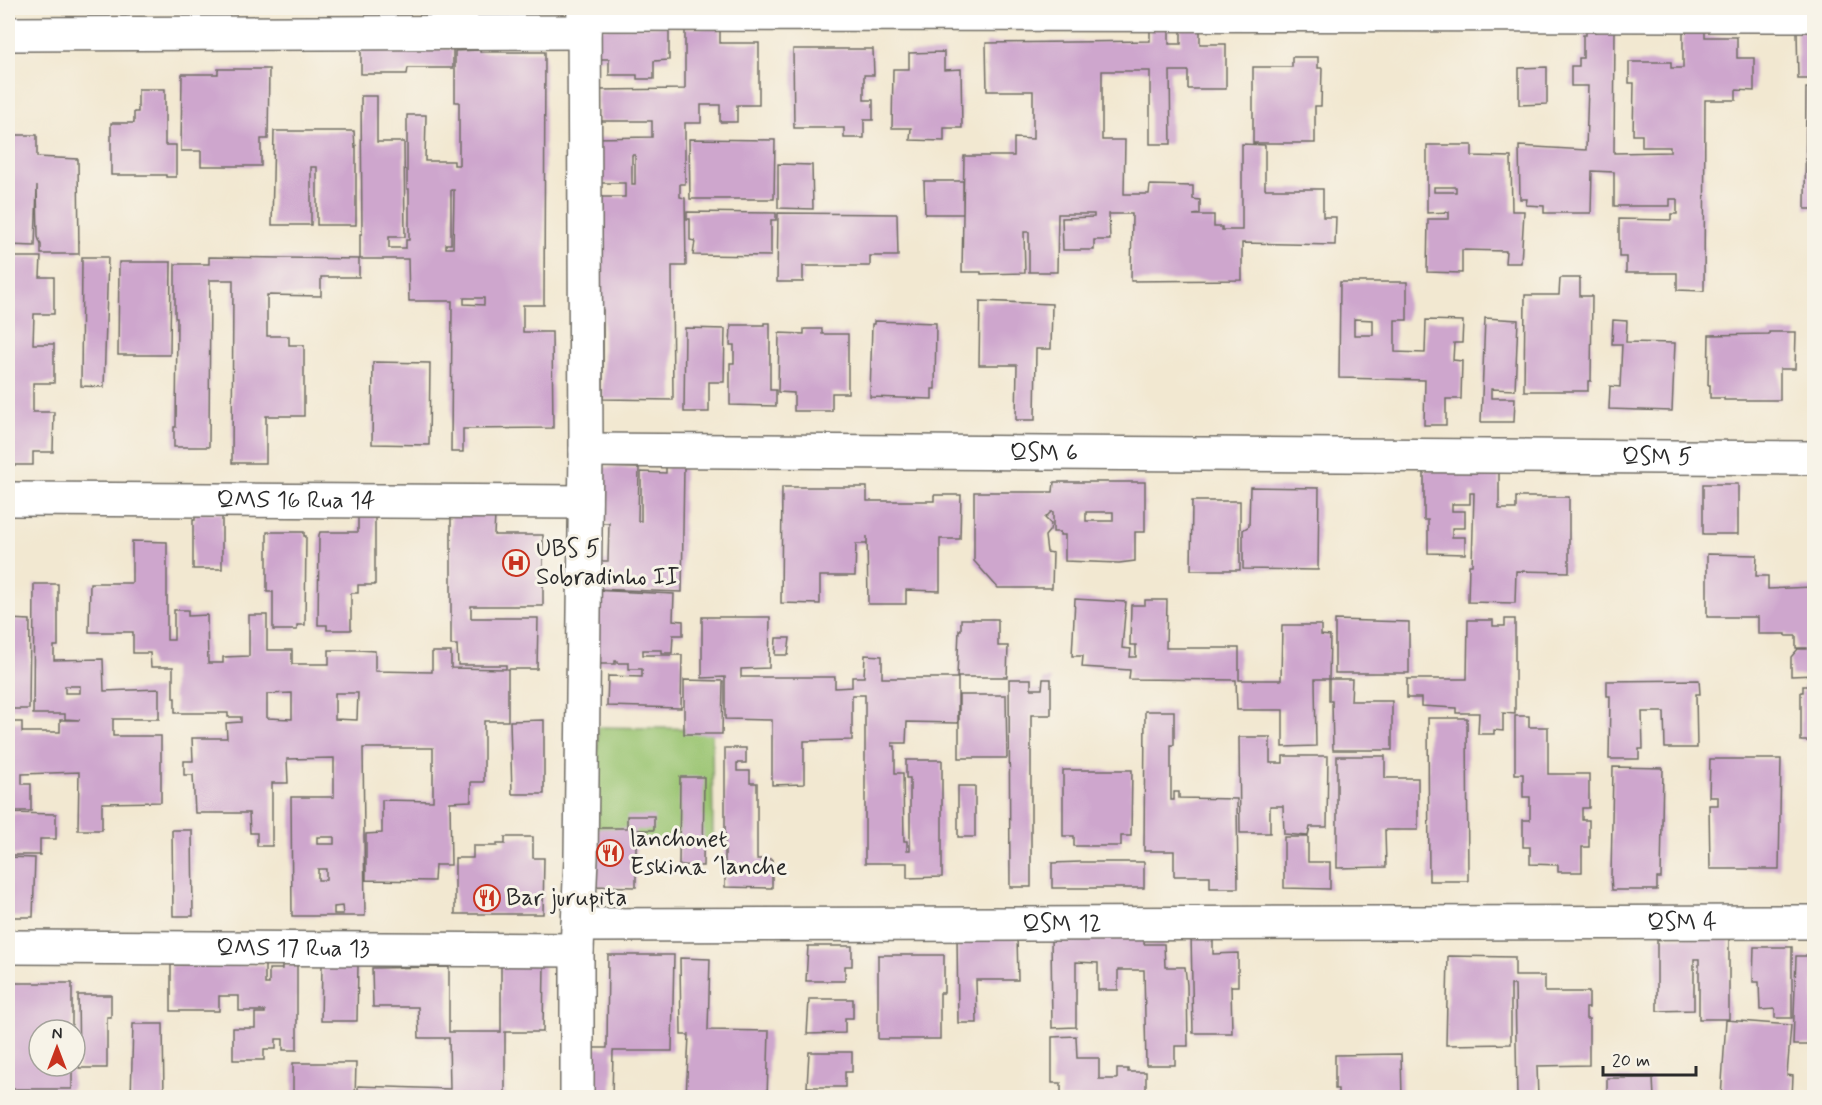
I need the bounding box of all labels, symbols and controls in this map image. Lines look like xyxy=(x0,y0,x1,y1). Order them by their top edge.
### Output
street label: QSM 6 xyxy=(1010,437,1078,469)
street label: QSM 5 xyxy=(1622,441,1692,473)
street label: QMS 16 Rua 14 xyxy=(216,485,376,516)
place label: UBS 5 Sobradinho II xyxy=(536,534,680,593)
hospital icon: UBS 5 Sobradinho II xyxy=(501,548,531,578)
place label: lanchonet Eskina ´lanche xyxy=(630,824,787,883)
restaurant icon: lanchonet Eskina ´lanche xyxy=(595,838,625,868)
restaurant icon: Bar jurupita xyxy=(472,883,502,913)
place label: Bar jurupita xyxy=(506,883,627,914)
street label: QSM 4 xyxy=(1647,907,1717,938)
street label: QSM 12 xyxy=(1022,908,1102,939)
street label: QMS 17 Rua 13 xyxy=(216,933,370,964)
north arrow xyxy=(27,1018,87,1078)
text: N xyxy=(52,1024,62,1045)
scale bar xyxy=(1603,1039,1696,1077)
text: 20 m xyxy=(1612,1049,1650,1073)

